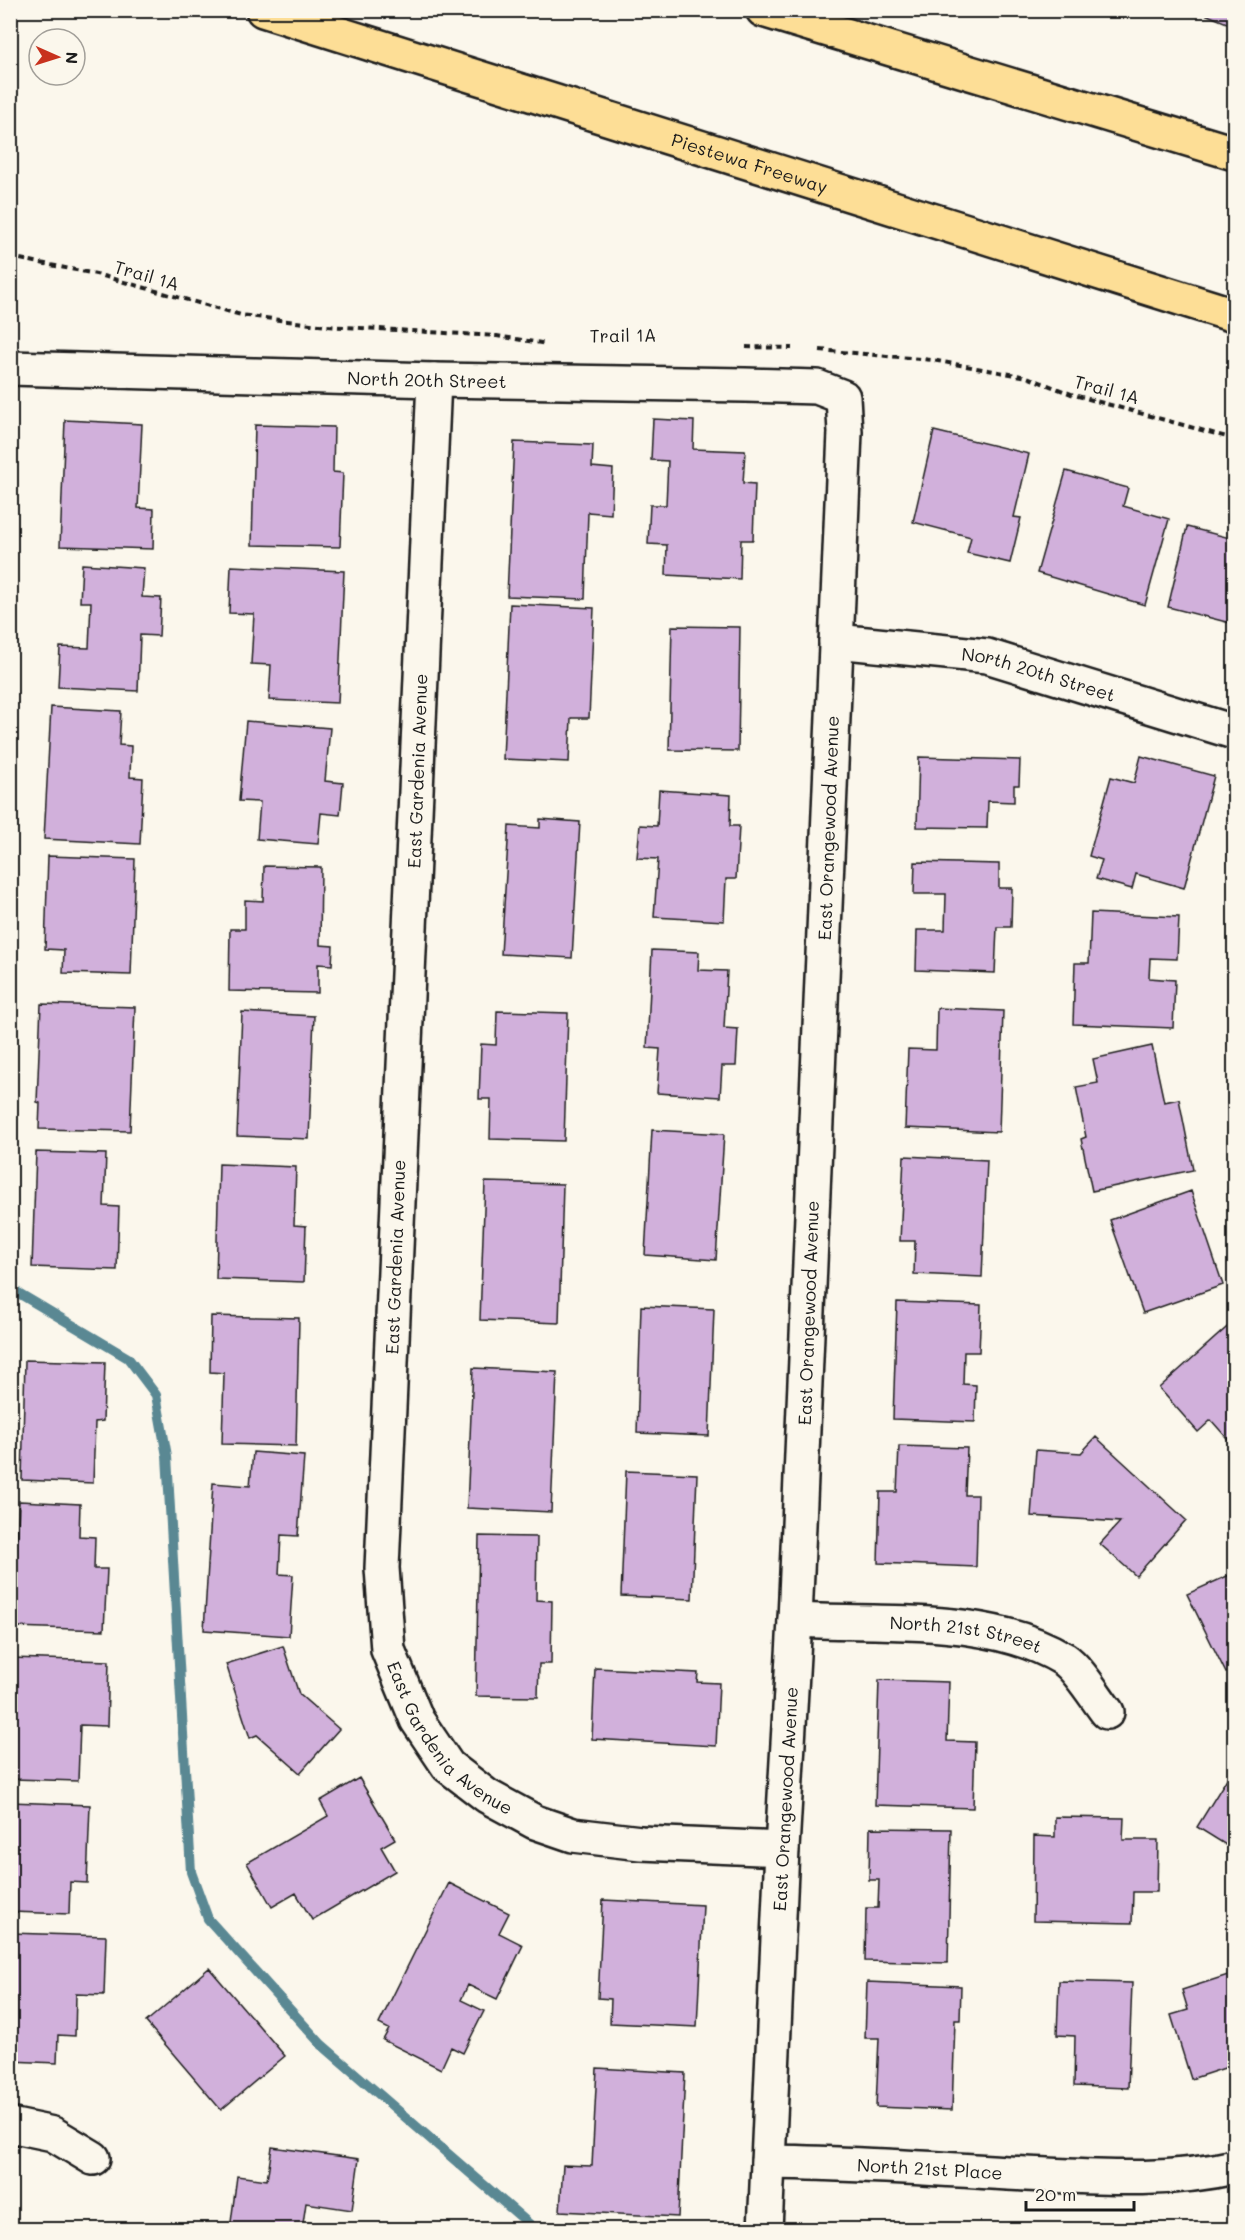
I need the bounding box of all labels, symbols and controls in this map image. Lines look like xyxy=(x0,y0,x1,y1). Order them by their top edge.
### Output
north arrow xyxy=(27,27,87,87)
text: N xyxy=(62,51,83,64)
street label: Piestewa Freeway xyxy=(668,127,831,199)
street label: Trail 1A xyxy=(112,254,182,296)
street label: Trail 1A xyxy=(590,322,656,348)
street label: North 20th Street xyxy=(347,366,507,393)
street label: Trail 1A xyxy=(1072,369,1142,409)
street label: North 20th Street xyxy=(961,642,1118,707)
street label: East Gardenia Avenue xyxy=(402,673,432,869)
street label: East Orangewood Avenue xyxy=(812,715,844,941)
street label: East Gardenia Avenue xyxy=(380,1159,410,1355)
street label: East Orangewood Avenue xyxy=(792,1200,824,1426)
street label: North 21st Street xyxy=(889,1610,1046,1658)
street label: East Gardenia Avenue xyxy=(382,1658,517,1820)
street label: East Orangewood Avenue xyxy=(767,1686,803,1912)
street label: North 21st Place xyxy=(856,2153,1003,2185)
scale bar xyxy=(1026,2174,1134,2212)
text: 20 m xyxy=(1035,2182,1076,2206)

